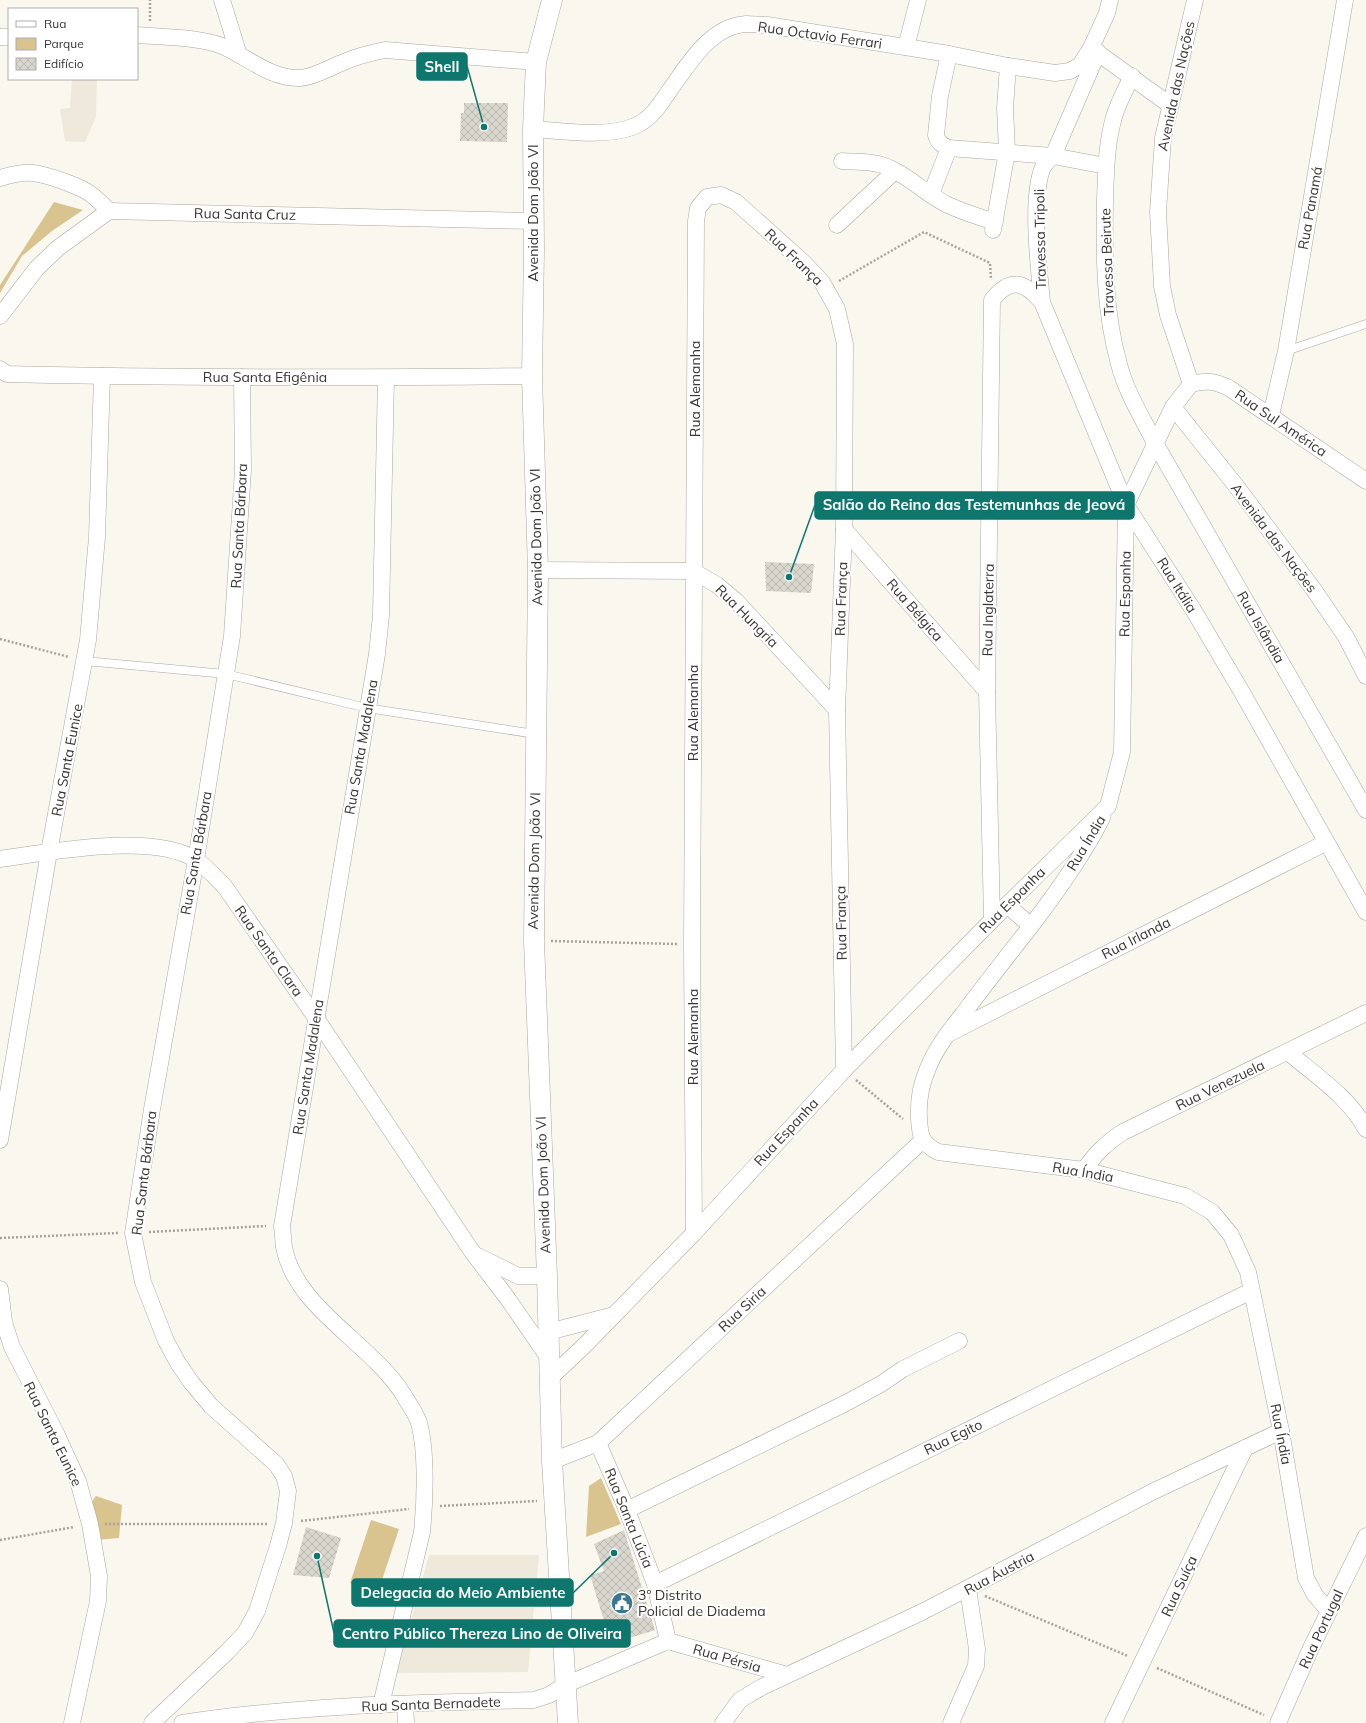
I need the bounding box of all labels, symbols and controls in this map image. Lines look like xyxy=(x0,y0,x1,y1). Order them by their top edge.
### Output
legend xyxy=(8,8,138,80)
text: Rua xyxy=(44,16,66,31)
street label: Rua Octavio Ferrari xyxy=(757,17,883,53)
street label: Avenida das Nações xyxy=(1153,19,1199,153)
text: Parque xyxy=(44,36,84,51)
callout: Shell xyxy=(417,53,467,80)
text: Edifício xyxy=(44,56,84,71)
text: Shell xyxy=(425,57,459,76)
street label: Avenida Dom João VI xyxy=(524,144,542,282)
street label: Rua Panamá xyxy=(1294,165,1326,251)
street label: Travessa Tripoli xyxy=(1030,189,1050,289)
street label: Rua Santa Cruz xyxy=(194,204,296,224)
street label: Travessa Beirute xyxy=(1096,208,1118,316)
street label: Rua França xyxy=(761,225,827,289)
street label: Rua Alemanha xyxy=(686,341,704,437)
street label: Rua Santa Efigênia xyxy=(203,368,327,386)
street label: Rua Sul América xyxy=(1231,385,1331,461)
street label: Rua Santa Bárbara xyxy=(227,463,251,589)
street label: Avenida Dom João VI xyxy=(526,468,546,606)
street label: Avenida das Nações xyxy=(1227,480,1321,596)
callout: Salão do Reino das Testemunhas de Jeová xyxy=(815,492,1134,519)
text: Salão do Reino das Testemunhas de Jeová xyxy=(823,495,1125,514)
street label: Rua Espanha xyxy=(1115,551,1135,637)
street label: Rua Itália xyxy=(1153,554,1201,616)
street label: Rua França xyxy=(831,561,851,637)
street label: Rua Inglaterra xyxy=(978,563,998,657)
street label: Rua Bélgica xyxy=(883,575,947,645)
street label: Rua Hungria xyxy=(712,581,782,651)
street label: Rua Islândia xyxy=(1233,588,1289,666)
street label: Rua Alemanha xyxy=(684,665,702,761)
street label: Rua Santa Madalena xyxy=(340,678,382,816)
street label: Rua Santa Eunice xyxy=(47,702,87,818)
street label: Rua Santa Bárbara xyxy=(176,790,216,916)
street label: Avenida Dom João VI xyxy=(524,792,544,930)
street label: Rua Índia xyxy=(1062,812,1110,874)
street label: Rua Espanha xyxy=(975,863,1049,937)
street label: Rua França xyxy=(831,886,851,960)
street label: Rua Santa Clara xyxy=(231,902,307,1000)
street label: Rua Irlanda xyxy=(1098,913,1174,963)
street label: Rua Alemanha xyxy=(684,989,702,1085)
street label: Rua Santa Madalena xyxy=(288,998,328,1136)
street label: Rua Venezuela xyxy=(1173,1056,1267,1114)
street label: Rua Espanha xyxy=(750,1094,822,1170)
street label: Rua Santa Bárbara xyxy=(127,1110,161,1236)
street label: Avenida Dom João VI xyxy=(532,1116,554,1254)
street label: Rua Índia xyxy=(1051,1158,1115,1186)
street label: Rua Siria xyxy=(714,1282,770,1336)
street label: Rua Santa Eunice xyxy=(20,1379,86,1489)
street label: Rua Índia xyxy=(1266,1402,1296,1466)
street label: Rua Egito xyxy=(921,1415,985,1459)
street label: Rua Santa Lúcia xyxy=(601,1465,657,1571)
street label: Rua Áustria xyxy=(961,1547,1037,1599)
street label: Rua Suíça xyxy=(1157,1553,1201,1619)
callout: Delegacia do Meio Ambiente xyxy=(352,1579,573,1606)
text: Delegacia do Meio Ambiente xyxy=(361,1583,565,1602)
place label: 3º Distrito Policial de Diadema xyxy=(638,1586,766,1620)
street label: Rua Portugal xyxy=(1295,1587,1347,1671)
public building icon: 3º Distrito Policial de Diadema xyxy=(609,1590,635,1616)
callout: Centro Público Thereza Lino de Oliveira xyxy=(334,1620,630,1647)
text: Centro Público Thereza Lino de Oliveira xyxy=(342,1624,622,1643)
street label: Rua Pérsia xyxy=(691,1640,763,1676)
street label: Rua Santa Bernadete xyxy=(361,1693,501,1715)

